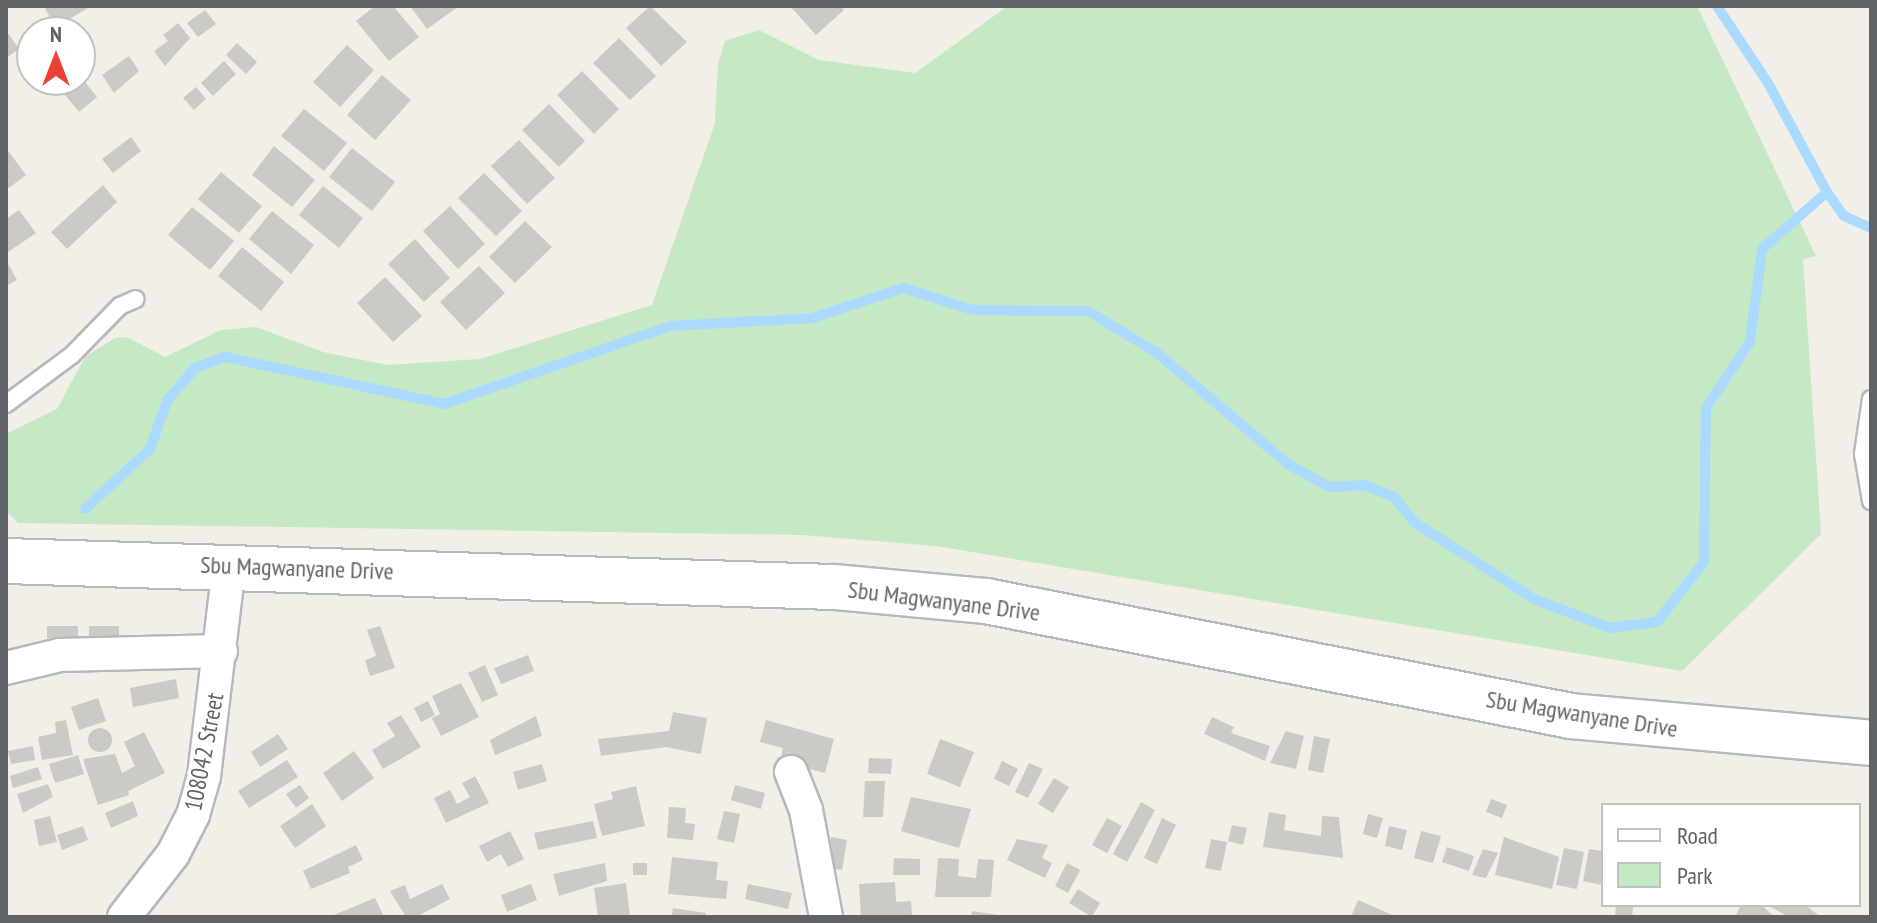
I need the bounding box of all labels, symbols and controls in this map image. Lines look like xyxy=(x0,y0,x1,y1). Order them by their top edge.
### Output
north arrow xyxy=(16,16,96,96)
text: N xyxy=(50,20,62,48)
street label: Sbu Magwanyane Drive xyxy=(200,550,394,586)
street label: Sbu Magwanyane Drive xyxy=(846,575,1042,627)
street label: Sbu Magwanyane Drive xyxy=(1484,685,1680,743)
street label: 108042 Street xyxy=(178,691,230,813)
legend xyxy=(1601,803,1861,907)
text: Road xyxy=(1677,820,1718,851)
text: Park xyxy=(1677,860,1713,891)

